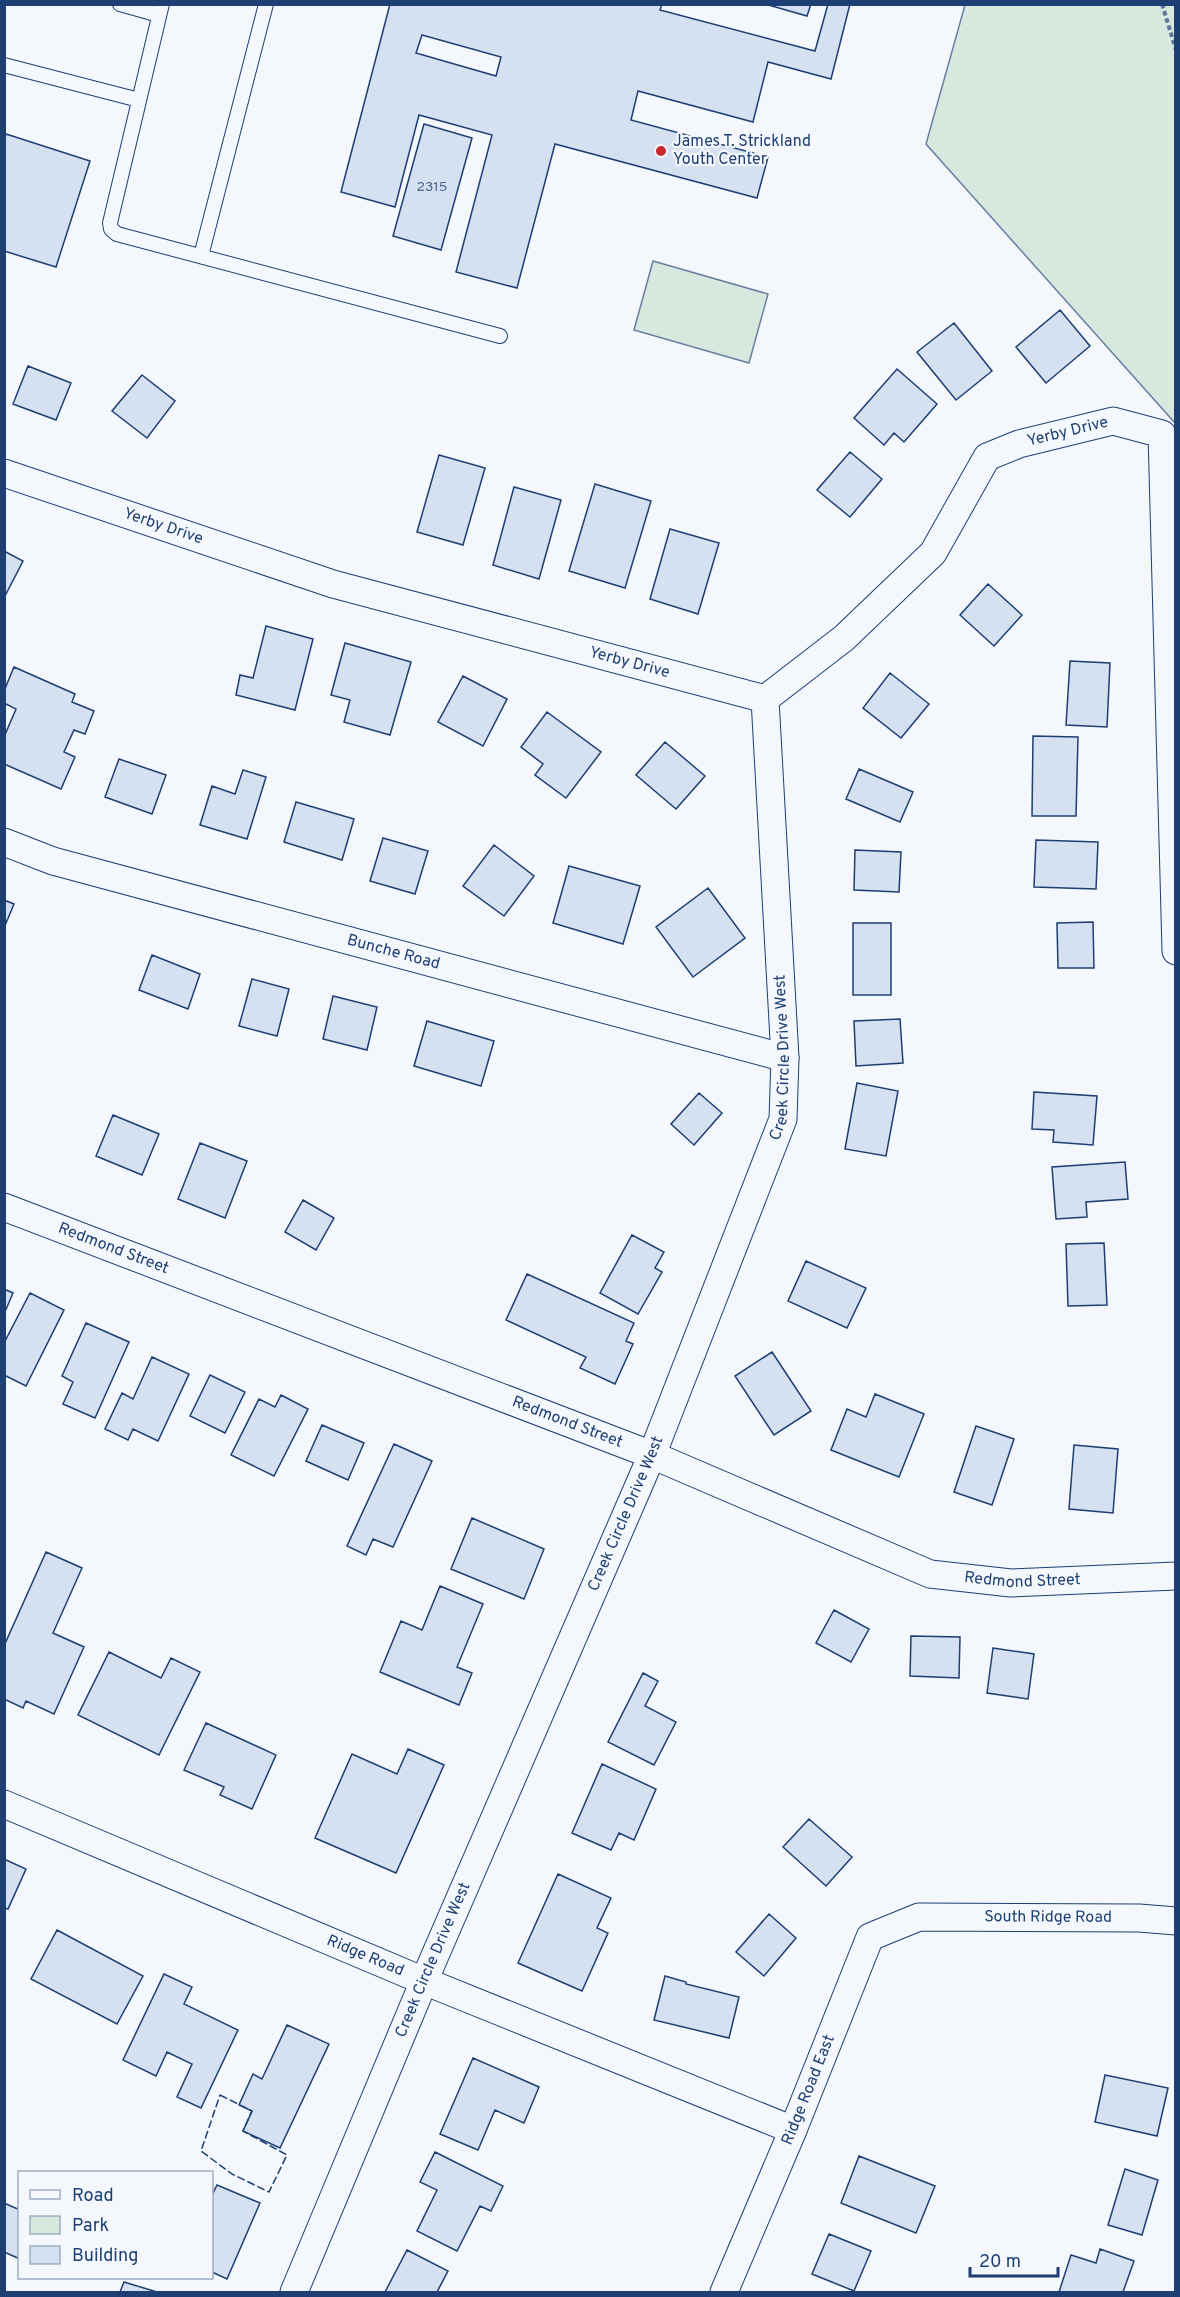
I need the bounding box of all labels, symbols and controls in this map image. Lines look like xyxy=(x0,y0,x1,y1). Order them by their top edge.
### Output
place label: James T. Strickland Youth Center xyxy=(673,132,811,170)
marker: James T. Strickland Youth Center xyxy=(654,144,668,158)
house number: 2315 xyxy=(417,179,447,196)
street label: Yerby Drive xyxy=(1025,413,1110,452)
street label: Yerby Drive xyxy=(121,504,206,549)
street label: Yerby Drive xyxy=(587,643,672,683)
street label: Bunche Road xyxy=(345,931,442,975)
street label: Creek Circle Drive West xyxy=(765,974,795,1144)
street label: Redmond Street xyxy=(55,1219,171,1279)
street label: Redmond Street xyxy=(509,1392,625,1453)
street label: Creek Circle Drive West xyxy=(584,1433,668,1595)
street label: Redmond Street xyxy=(963,1568,1081,1593)
street label: Creek Circle Drive West xyxy=(391,1879,476,2041)
street label: South Ridge Road xyxy=(984,1907,1112,1928)
street label: Ridge Road xyxy=(324,1931,407,1981)
street label: Ridge Road East xyxy=(778,2032,840,2148)
legend xyxy=(18,2171,213,2279)
text: Road xyxy=(72,2185,114,2208)
text: Park xyxy=(72,2215,109,2238)
scale bar xyxy=(970,2240,1058,2278)
text: Building xyxy=(72,2245,138,2268)
text: 20 m xyxy=(979,2251,1021,2274)

